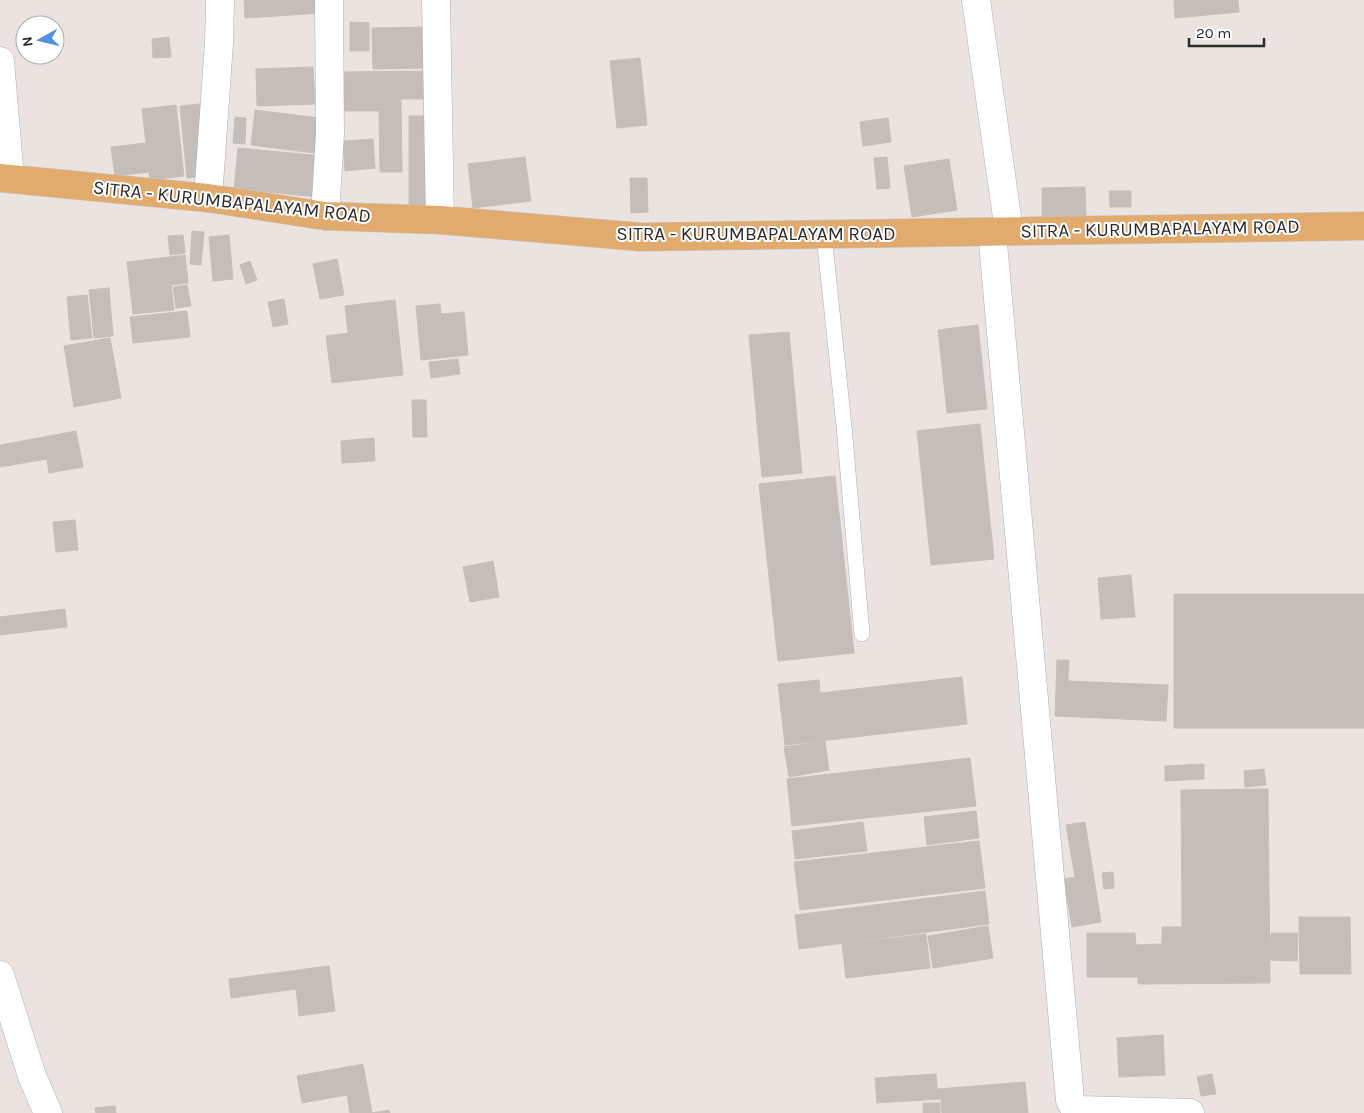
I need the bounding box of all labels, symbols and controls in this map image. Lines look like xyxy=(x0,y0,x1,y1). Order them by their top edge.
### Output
north arrow xyxy=(15,15,65,65)
scale bar xyxy=(1189,15,1264,47)
text: 20 m xyxy=(1196,24,1231,42)
text: N xyxy=(19,36,37,48)
street label: SITRA - KURUMBAPALAYAM ROAD xyxy=(92,176,372,228)
street label: SITRA - KURUMBAPALAYAM ROAD xyxy=(1020,216,1300,242)
street label: SITRA - KURUMBAPALAYAM ROAD xyxy=(616,223,896,245)

